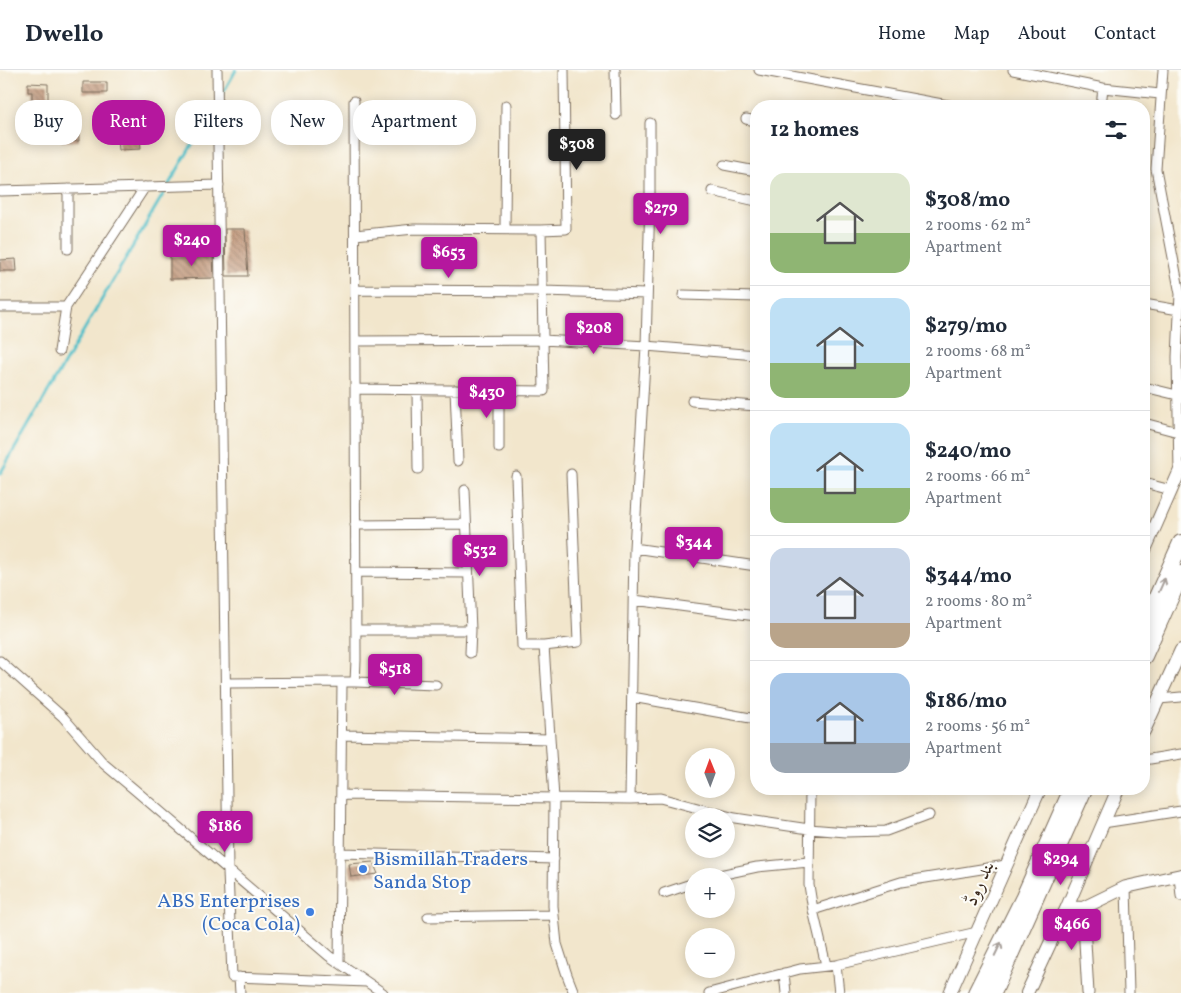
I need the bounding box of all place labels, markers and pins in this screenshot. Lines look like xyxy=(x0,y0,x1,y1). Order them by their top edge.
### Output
pin: $308 xyxy=(547,128,607,171)
pin: $279 xyxy=(631,192,691,235)
pin: $240 xyxy=(162,224,222,267)
pin: $653 xyxy=(419,236,479,279)
pin: $208 xyxy=(564,312,624,355)
pin: $430 xyxy=(457,376,517,419)
pin: $344 xyxy=(664,526,724,569)
pin: $532 xyxy=(450,534,510,577)
pin: $518 xyxy=(365,654,425,696)
pin: $186 xyxy=(195,810,255,853)
pin: $294 xyxy=(1031,844,1091,886)
place label: Bismillah Traders Sanda Stop xyxy=(373,846,528,897)
marker: Bismillah Traders Sanda Stop xyxy=(357,863,369,875)
place label: ABS Enterprises (Coca Cola) xyxy=(157,888,300,939)
marker: ABS Enterprises (Coca Cola) xyxy=(304,906,316,918)
pin: $466 xyxy=(1042,908,1102,951)

